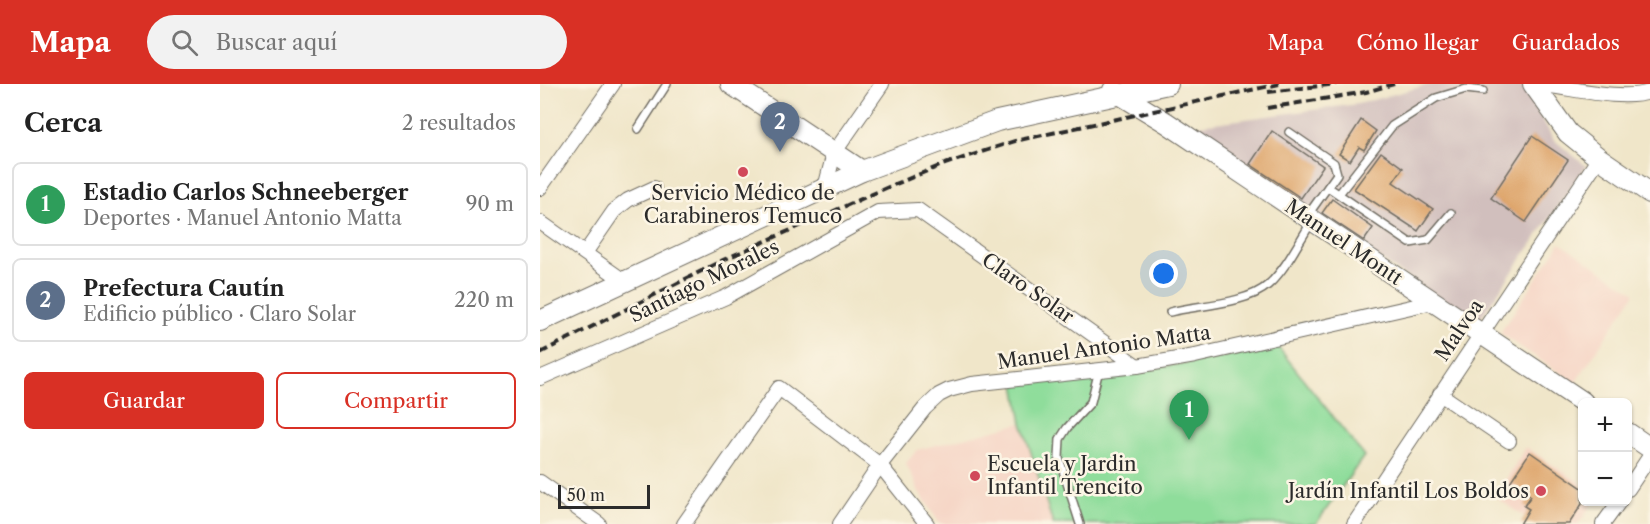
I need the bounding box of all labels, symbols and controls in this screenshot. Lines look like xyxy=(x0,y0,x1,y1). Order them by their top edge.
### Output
search box xyxy=(147,15,567,69)
text: Mapa xyxy=(30,25,111,59)
icon: search xyxy=(168,26,201,59)
text: Buscar aquí xyxy=(216,29,337,56)
text: Mapa xyxy=(1267,30,1324,55)
text: Cómo llegar xyxy=(1357,30,1479,55)
text: Guardados xyxy=(1512,30,1620,55)
pin: 2 xyxy=(760,103,800,152)
text: Cerca xyxy=(24,107,102,139)
text: 2 resultados xyxy=(402,111,516,135)
marker: Servicio Médico de Carabineros Temuco xyxy=(736,165,750,179)
text: Estadio Carlos Schneeberger xyxy=(83,179,408,206)
place label: Servicio Médico de Carabineros Temuco xyxy=(644,181,842,228)
text: 1 xyxy=(41,192,50,216)
text: 90 m xyxy=(466,192,514,216)
street label: Manuel Montt xyxy=(1281,194,1407,290)
text: Deportes · Manuel Antonio Matta xyxy=(83,206,402,230)
street label: Santiago Morales xyxy=(625,234,783,328)
street label: Claro Solar xyxy=(977,248,1079,329)
your location xyxy=(1149,259,1178,288)
text: Prefectura Cautín xyxy=(83,275,285,302)
text: 2 xyxy=(40,288,51,312)
text: 220 m xyxy=(454,288,514,312)
street label: Malvoa xyxy=(1430,294,1489,365)
text: Edificio público · Claro Solar xyxy=(83,302,356,326)
street label: Manuel Antonio Matta xyxy=(996,320,1213,374)
button: Guardar xyxy=(24,372,264,429)
button: Compartir xyxy=(276,372,516,429)
pin: 1 xyxy=(1170,390,1208,440)
map controls xyxy=(1578,398,1632,506)
button: + xyxy=(1578,398,1632,452)
place label: Escuela y Jardin Infantil Trencito xyxy=(987,452,1143,499)
button: − xyxy=(1578,452,1632,506)
marker: Escuela y Jardin Infantil Trencito xyxy=(968,469,982,483)
place label: Jardín Infantil Los Boldos xyxy=(1285,479,1529,503)
scale bar xyxy=(558,482,650,510)
marker: Jardín Infantil Los Boldos xyxy=(1534,484,1548,498)
text: 50 m xyxy=(567,485,605,505)

